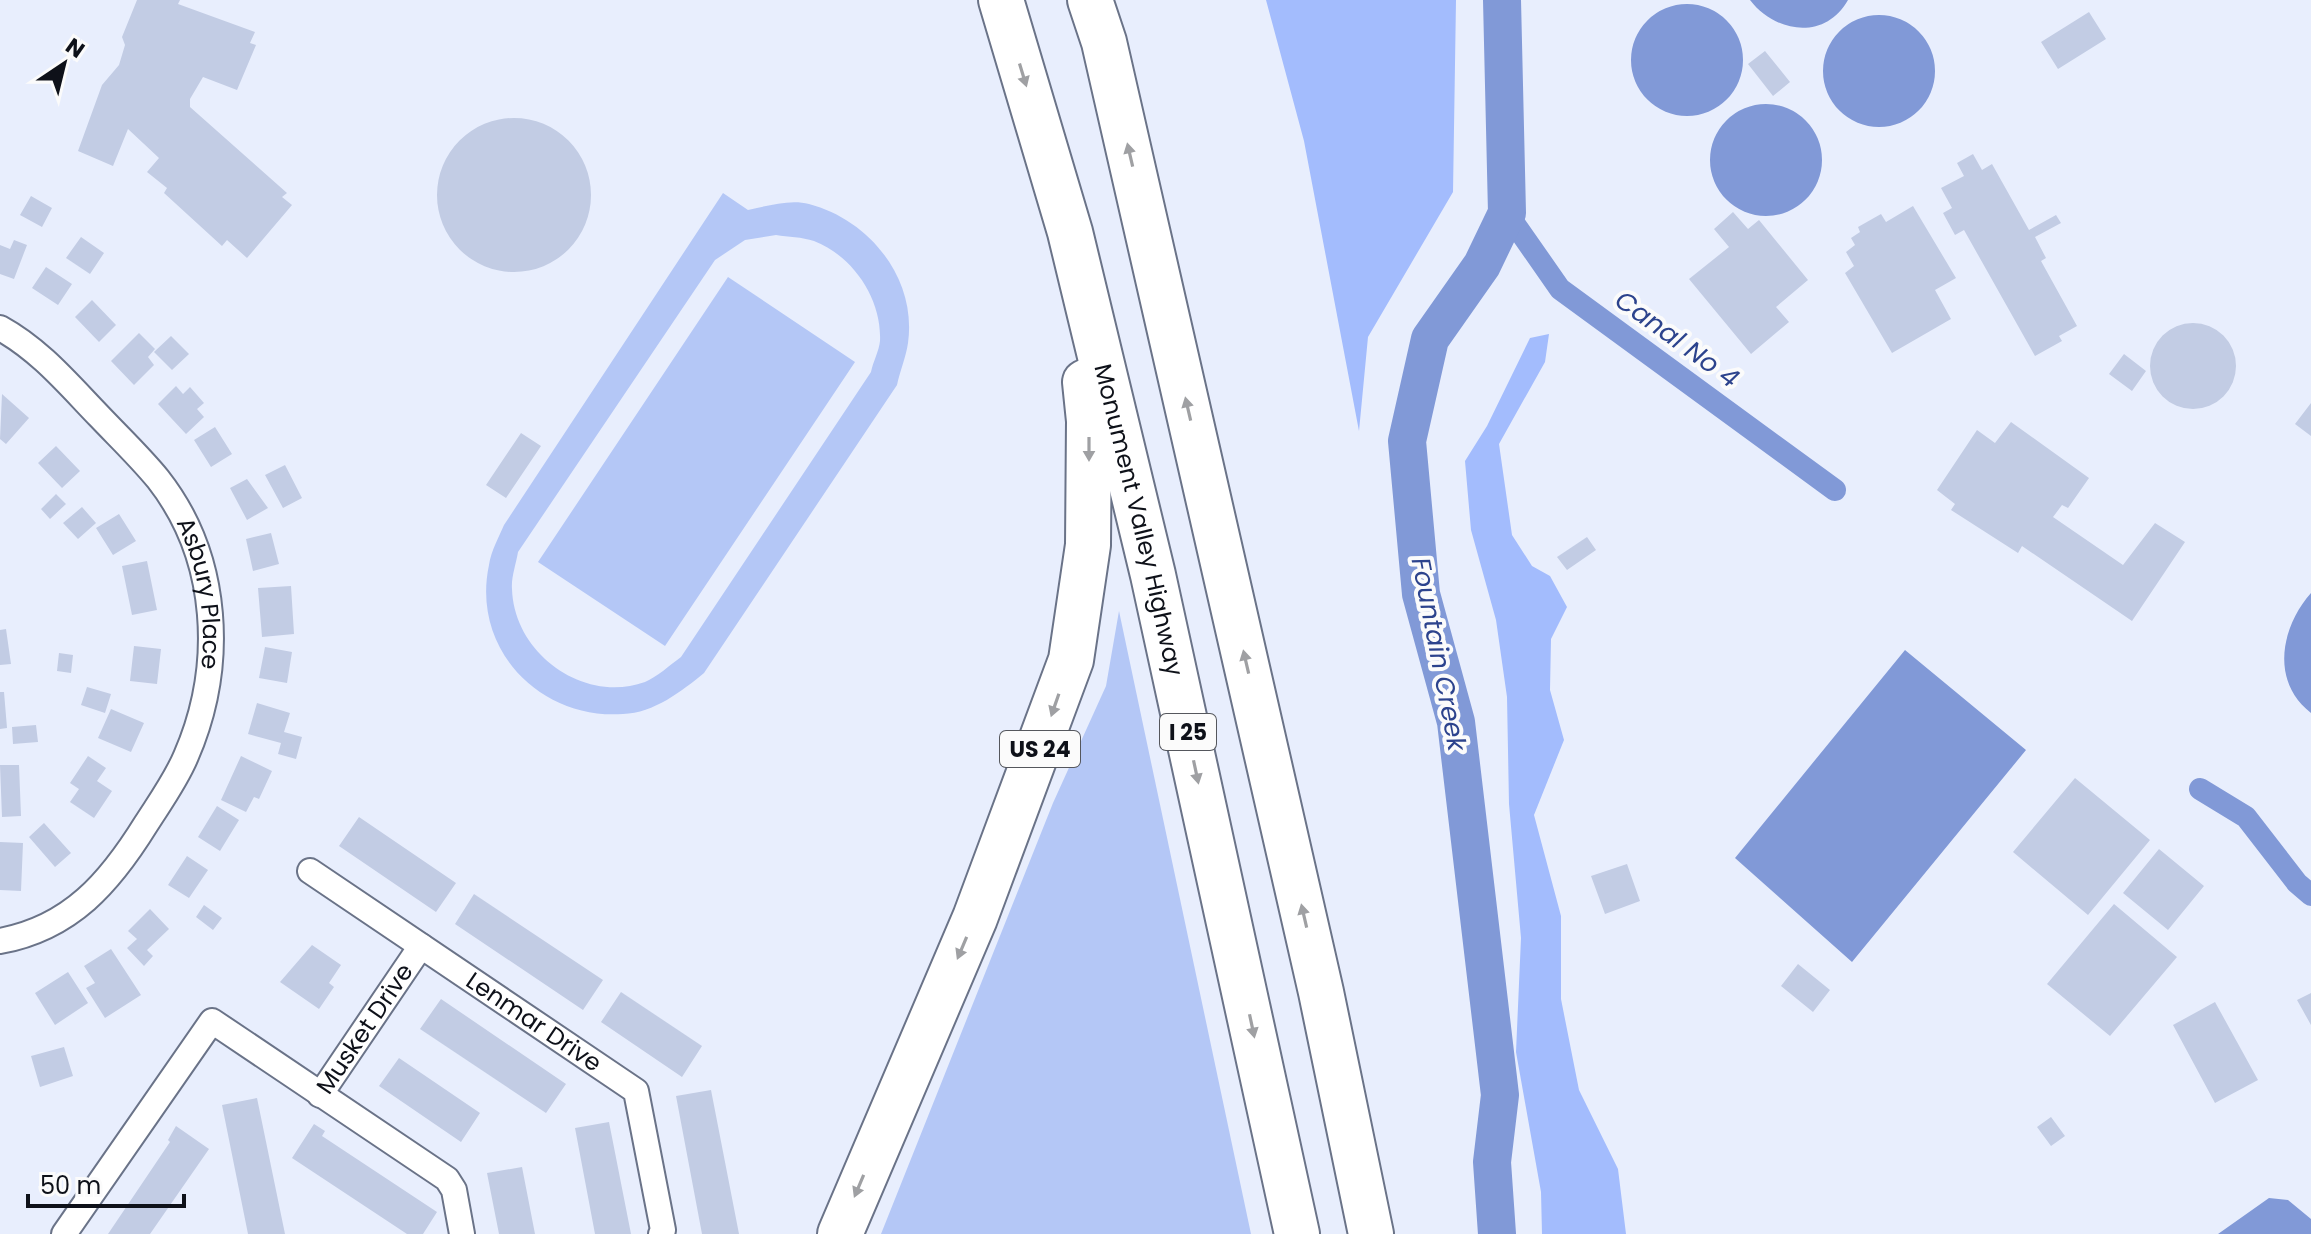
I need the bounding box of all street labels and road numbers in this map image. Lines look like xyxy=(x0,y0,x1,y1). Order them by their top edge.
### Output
street label: Monument Valley Highway xyxy=(1086,360,1192,679)
street label: Asbury Place xyxy=(169,512,228,671)
road number: I 25 xyxy=(1160,714,1216,750)
road number: US 24 xyxy=(1000,731,1080,767)
street label: Musket Drive xyxy=(308,957,421,1100)
street label: Lenmar Drive xyxy=(460,964,608,1079)

